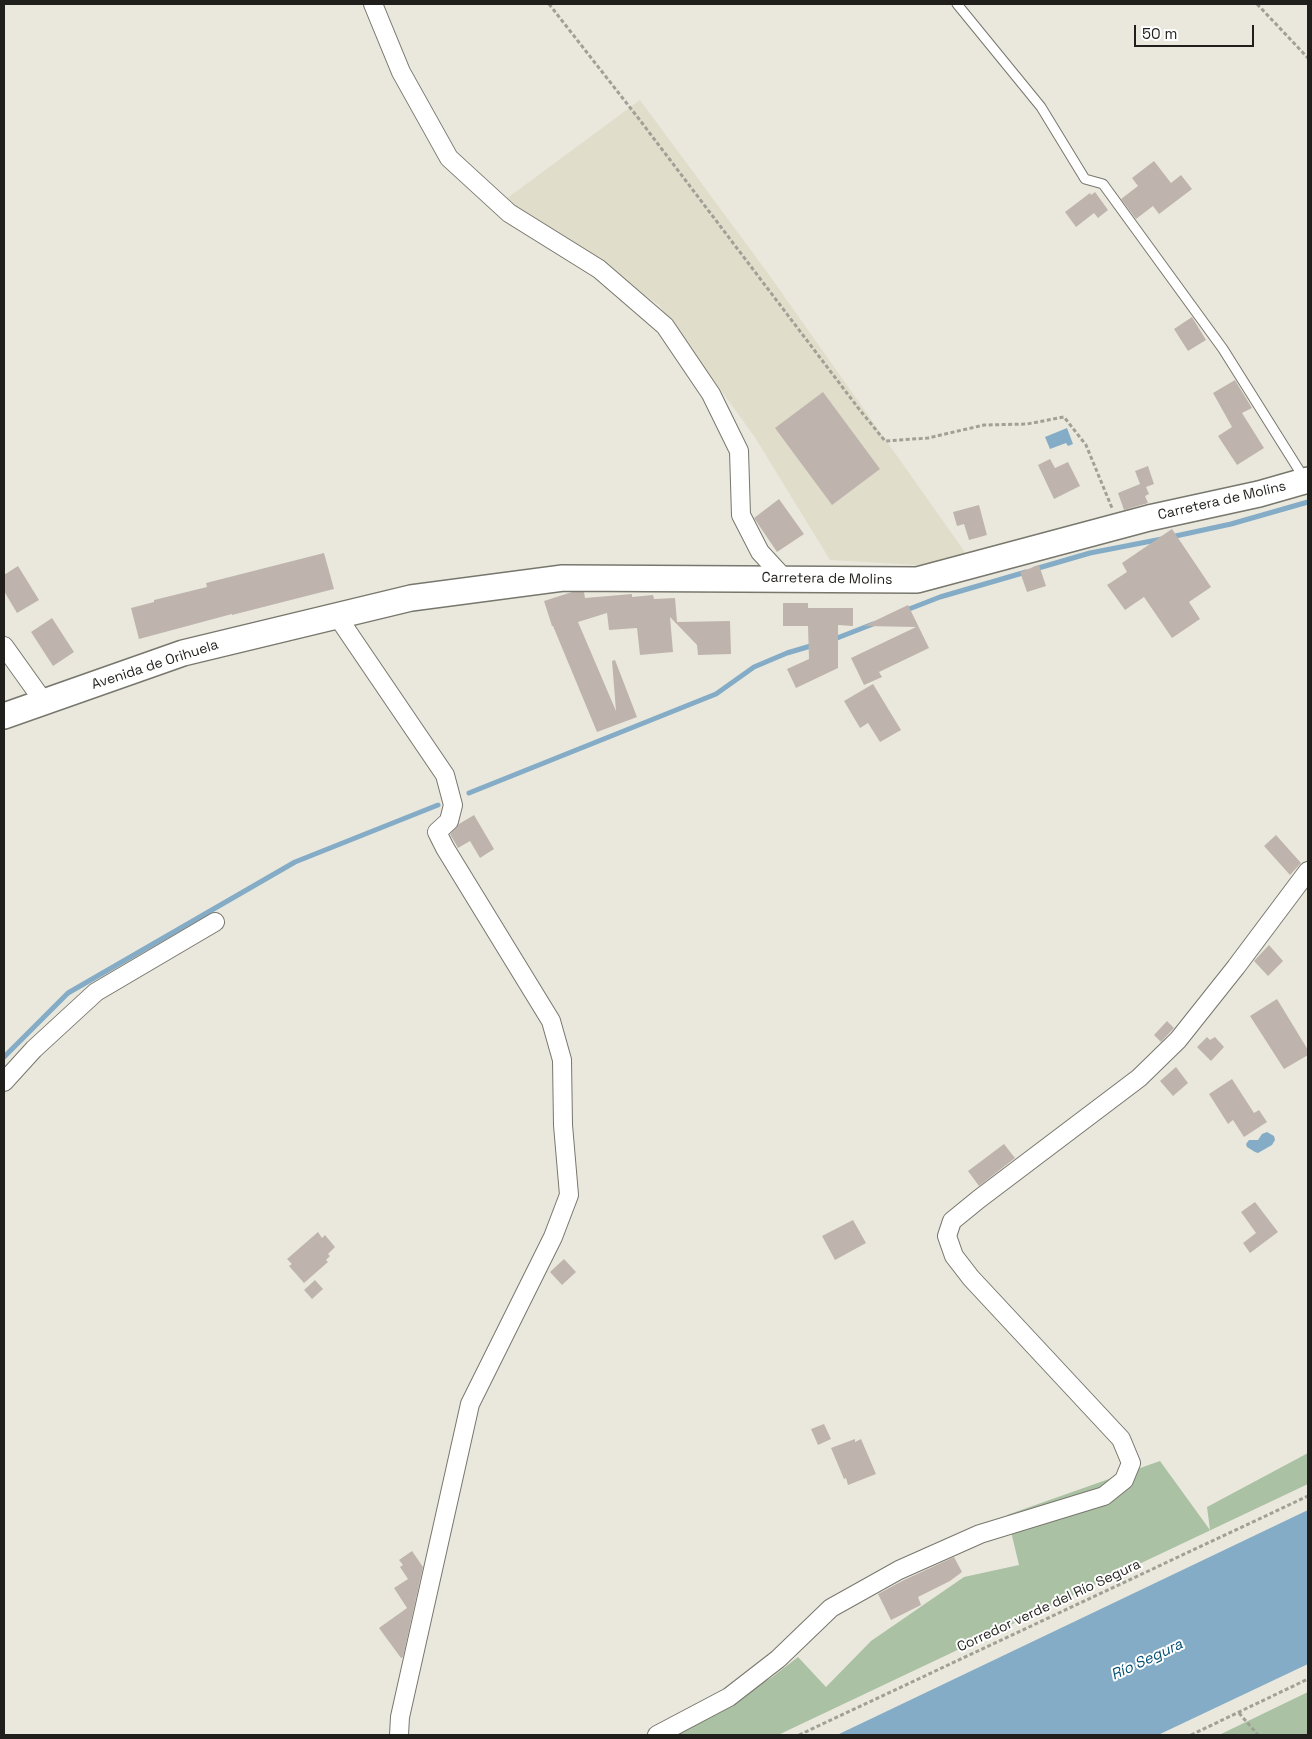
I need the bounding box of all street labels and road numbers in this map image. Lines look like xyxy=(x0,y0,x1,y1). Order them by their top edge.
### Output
street label: Carretera de Molins xyxy=(1156,478,1288,524)
street label: Carretera de Molins xyxy=(761,569,893,589)
street label: Avenida de Orihuela xyxy=(89,637,221,693)
street label: Corredor verde del Río Segura xyxy=(955,1556,1143,1656)

